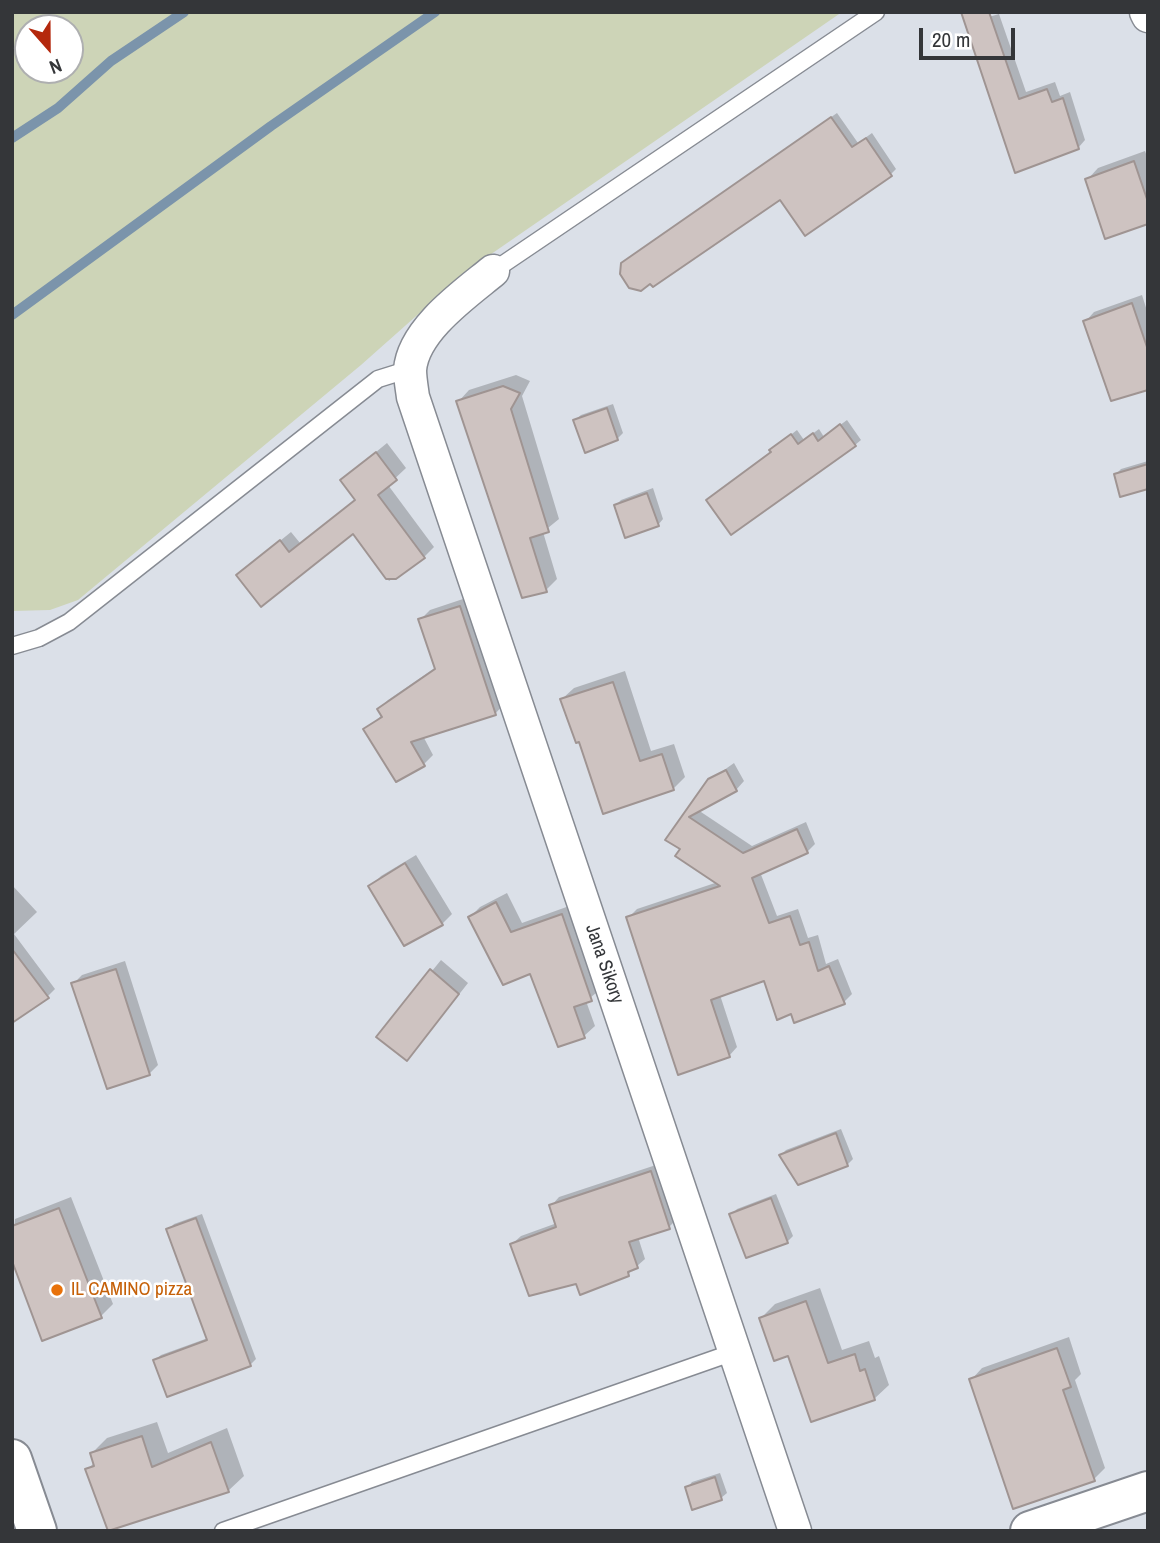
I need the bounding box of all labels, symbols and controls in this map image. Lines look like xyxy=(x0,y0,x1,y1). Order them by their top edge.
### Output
north arrow xyxy=(14,14,84,84)
scale bar xyxy=(922,14,1018,58)
text: 20 m xyxy=(932,25,970,54)
text: N xyxy=(46,53,66,81)
street label: Jana Sikory xyxy=(580,921,628,1007)
place label: IL CAMINO pizza xyxy=(71,1279,192,1301)
marker: IL CAMINO pizza xyxy=(49,1282,65,1298)

